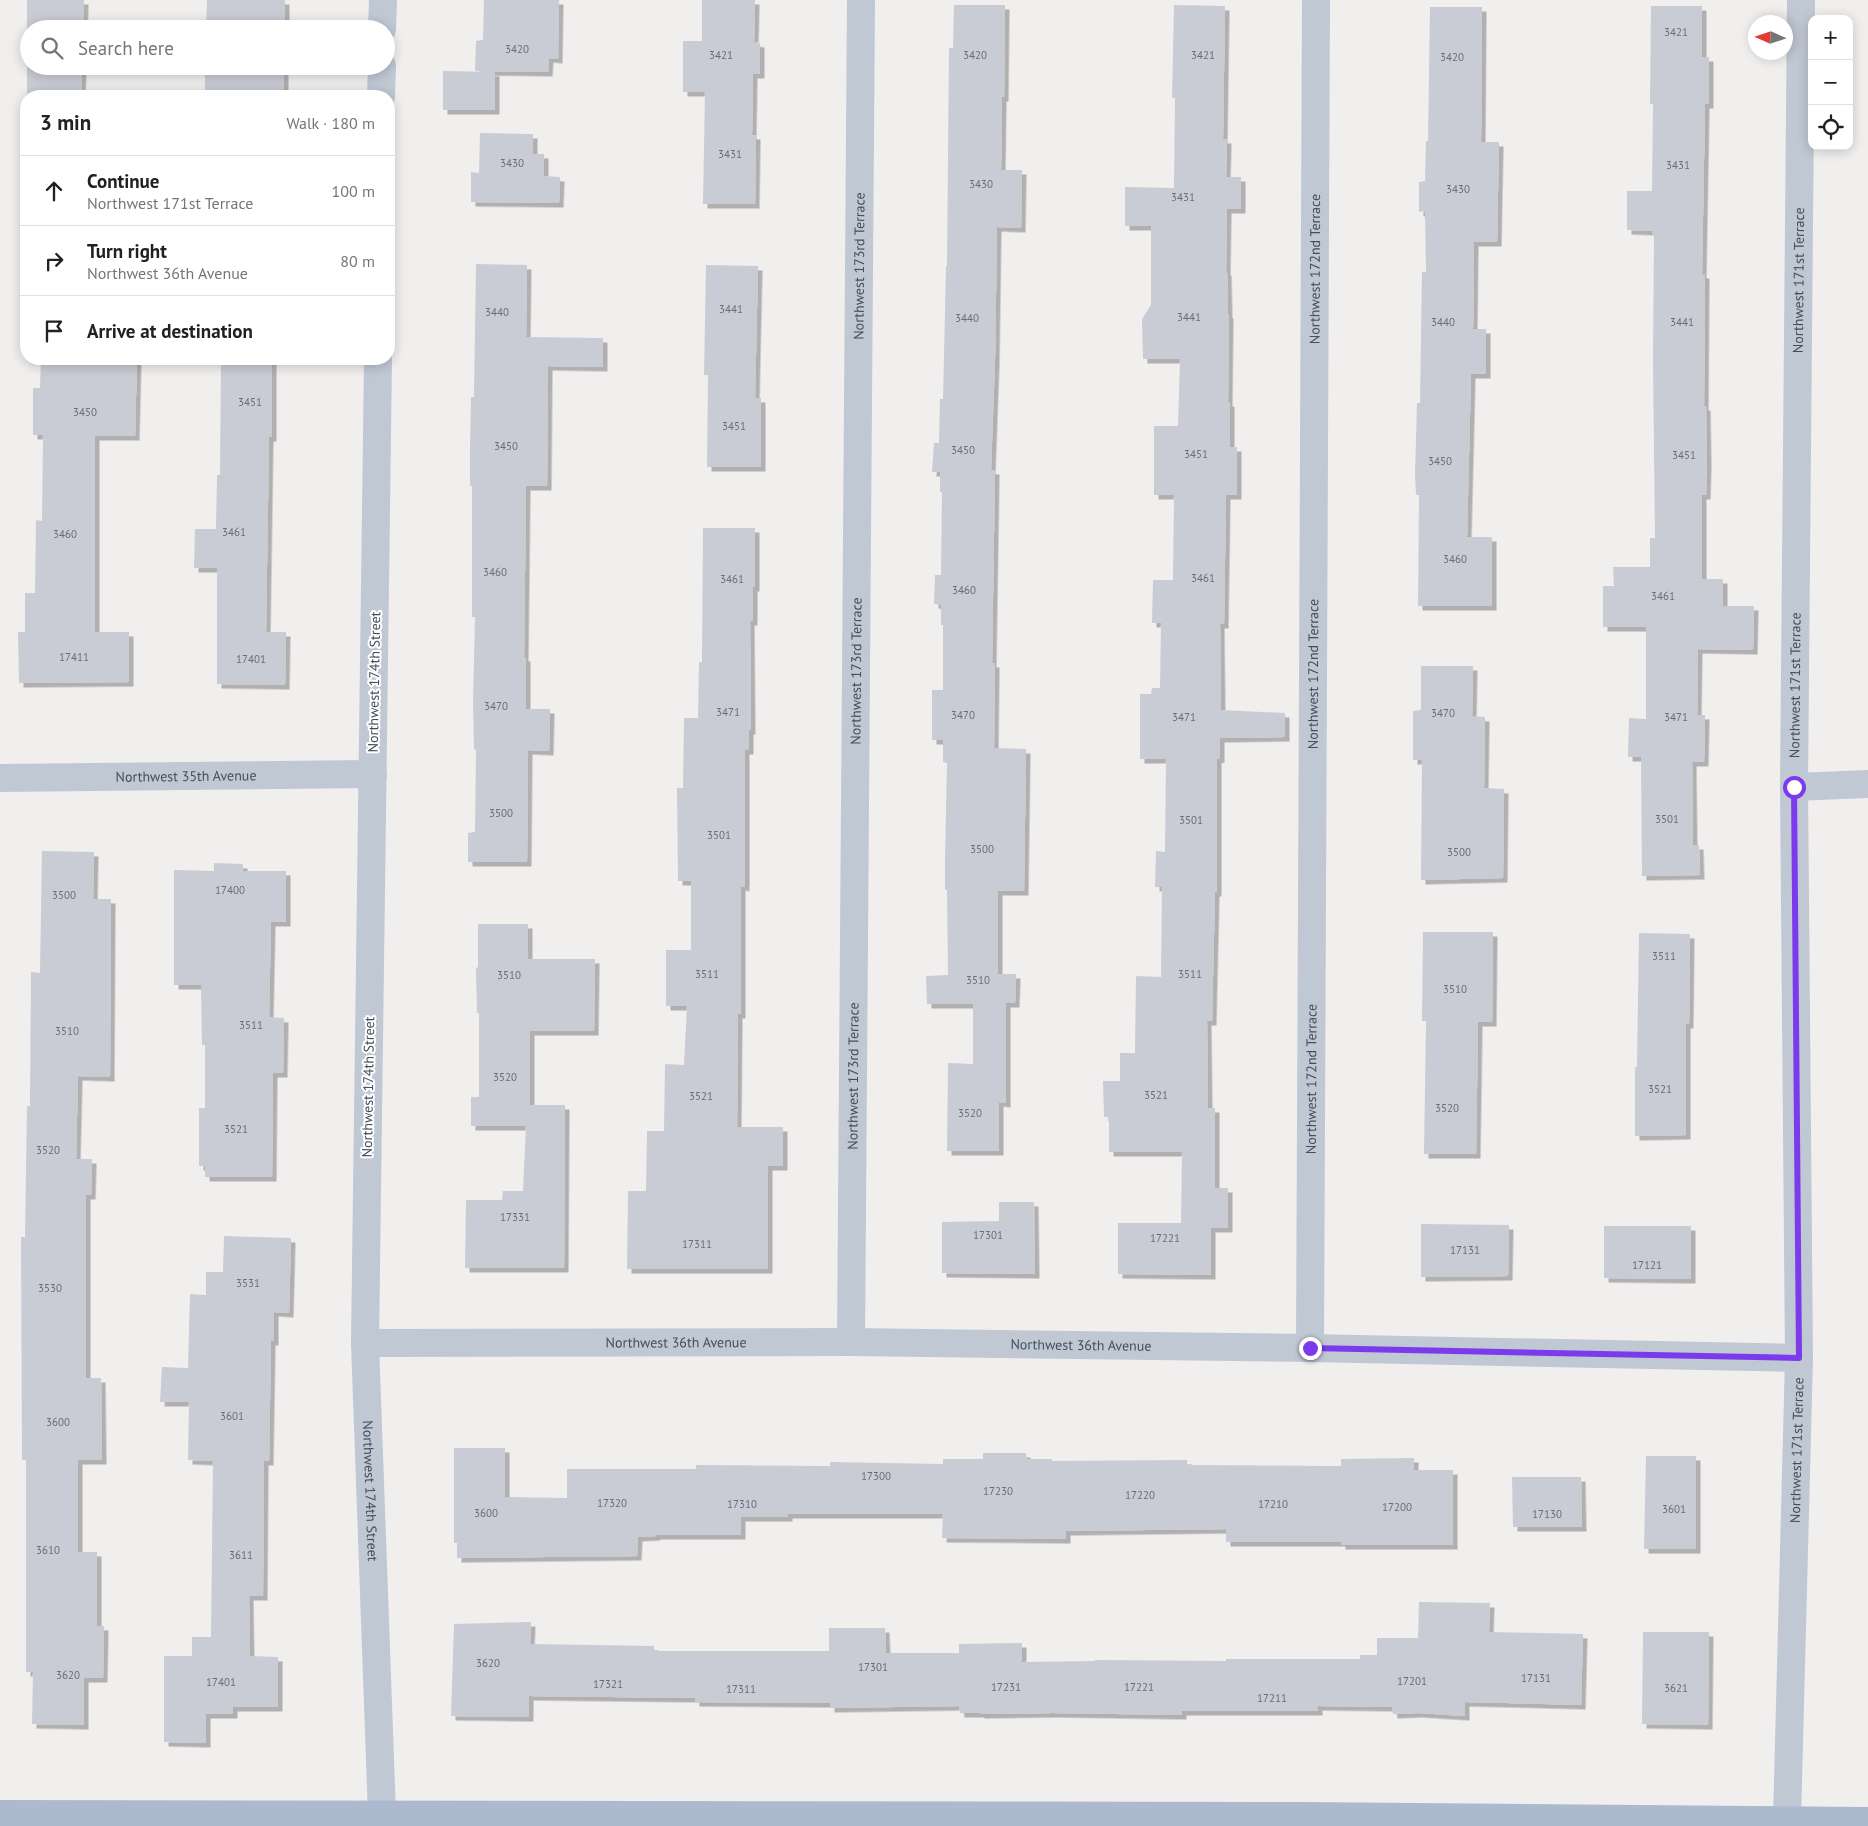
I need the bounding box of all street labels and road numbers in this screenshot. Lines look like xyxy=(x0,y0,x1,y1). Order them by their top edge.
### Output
street label: Northwest 173rd Terrace xyxy=(849,192,869,340)
street label: Northwest 172nd Terrace xyxy=(1305,194,1324,344)
street label: Northwest 171st Terrace xyxy=(1789,207,1808,353)
street label: Northwest 173rd Terrace xyxy=(846,597,866,745)
street label: Northwest 172nd Terrace xyxy=(1304,599,1322,749)
street label: Northwest 174th Street xyxy=(364,611,384,753)
street label: Northwest 171st Terrace xyxy=(1785,612,1805,758)
street label: Northwest 35th Avenue xyxy=(115,766,257,786)
street label: Northwest 173rd Terrace xyxy=(843,1002,863,1150)
street label: Northwest 172nd Terrace xyxy=(1302,1004,1321,1154)
street label: Northwest 174th Street xyxy=(358,1016,378,1158)
street label: Northwest 36th Avenue xyxy=(605,1333,747,1352)
street label: Northwest 36th Avenue xyxy=(1010,1335,1152,1355)
street label: Northwest 171st Terrace xyxy=(1786,1377,1807,1523)
street label: Northwest 174th Street xyxy=(359,1420,382,1562)

